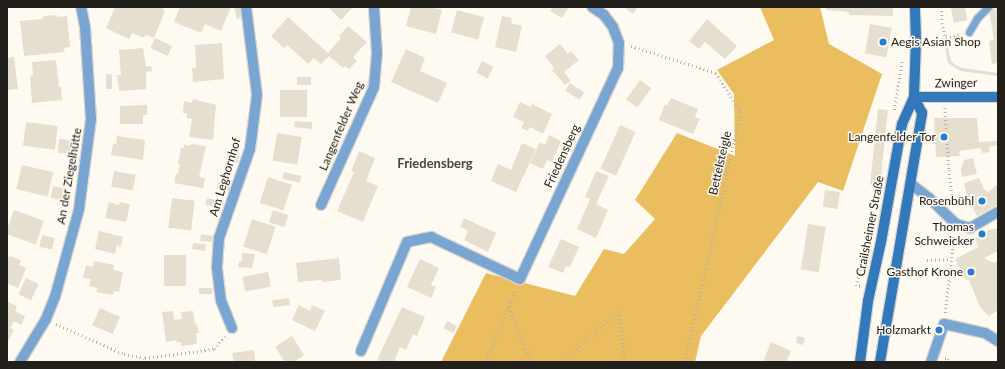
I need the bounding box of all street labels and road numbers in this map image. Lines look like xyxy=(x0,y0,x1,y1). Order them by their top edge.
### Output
street label: Zwinger xyxy=(934,75,978,91)
street label: Langenfelder Weg xyxy=(316,79,366,173)
street label: Friedensberg xyxy=(541,122,583,190)
street label: An der Ziegelhütte xyxy=(53,127,85,225)
street label: Bettelsteigle xyxy=(706,130,734,196)
street label: Am Leghornhof xyxy=(206,136,244,218)
street label: Crailsheimer Straße xyxy=(853,174,887,278)

